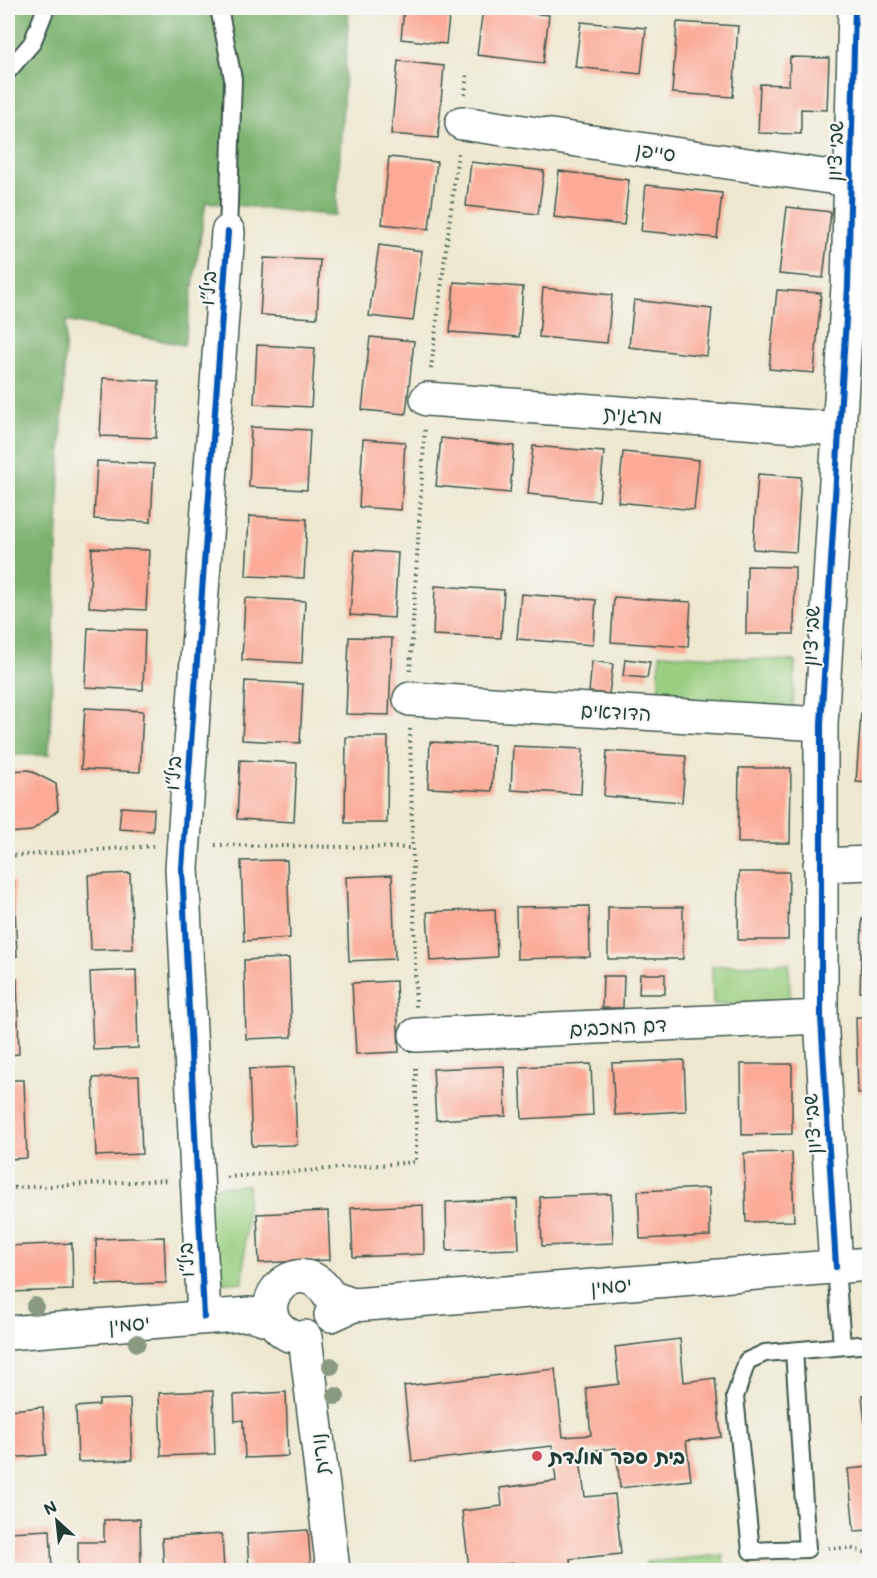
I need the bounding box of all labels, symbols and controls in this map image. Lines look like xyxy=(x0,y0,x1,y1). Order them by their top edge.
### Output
street label: שבי ציון xyxy=(820,120,848,182)
street label: סייפן xyxy=(634,135,678,168)
street label: ביל״ו xyxy=(193,270,221,306)
street label: מרגנית xyxy=(603,399,663,429)
street label: שבי ציון xyxy=(795,605,825,667)
street label: הדודאים xyxy=(580,696,652,726)
street label: ביל״ו xyxy=(158,755,186,791)
street label: דם המכבים xyxy=(569,1010,667,1042)
street label: שבי ציון xyxy=(796,1093,826,1155)
street label: ביל״ו xyxy=(171,1242,199,1278)
street label: יסמין xyxy=(589,1270,633,1301)
street label: יסמין xyxy=(107,1308,151,1339)
street label: נורית xyxy=(304,1432,335,1477)
place label: בית ספר מולדת xyxy=(547,1443,685,1469)
marker: בית ספר מולדת xyxy=(530,1449,544,1463)
north arrow xyxy=(27,1491,87,1551)
text: N xyxy=(40,1495,60,1519)

